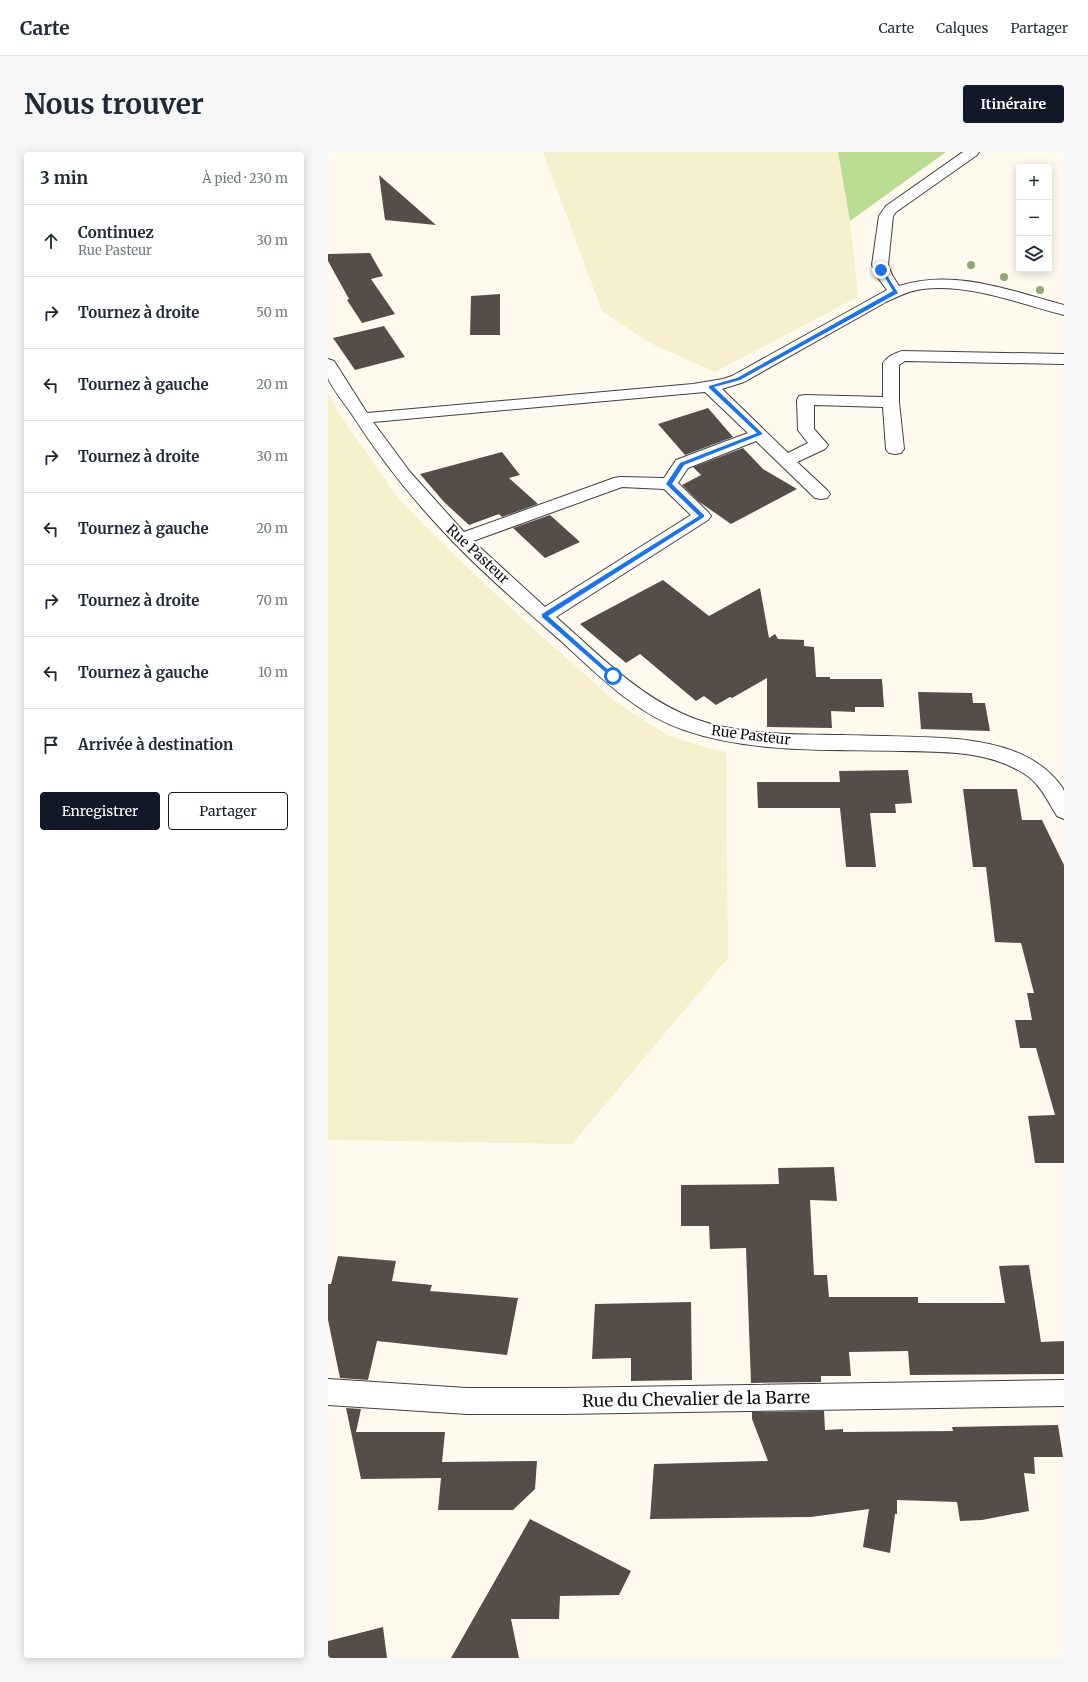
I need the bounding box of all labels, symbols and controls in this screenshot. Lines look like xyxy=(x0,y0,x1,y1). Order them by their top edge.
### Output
text: Carte xyxy=(20,16,70,40)
text: Carte xyxy=(878,19,914,37)
text: Calques xyxy=(936,19,988,37)
text: Partager xyxy=(1010,19,1068,37)
button: Itinéraire xyxy=(963,85,1064,123)
text: Nous trouver xyxy=(24,86,204,122)
map controls xyxy=(1016,164,1052,272)
button: + xyxy=(1016,164,1052,200)
text: 3 min xyxy=(40,167,88,189)
text: À pied · 230 m xyxy=(202,170,288,187)
button: − xyxy=(1016,200,1052,236)
text: Continuez xyxy=(78,223,154,242)
icon: ahead xyxy=(40,230,62,252)
text: 30 m xyxy=(256,232,288,249)
button: layers xyxy=(1016,236,1052,272)
text: Rue Pasteur xyxy=(78,242,152,259)
route end xyxy=(872,261,890,279)
icon: right xyxy=(40,302,62,324)
text: Tournez à droite xyxy=(78,303,199,322)
text: 50 m xyxy=(256,304,288,321)
icon: left xyxy=(40,374,62,396)
text: Tournez à gauche xyxy=(78,375,209,394)
text: 20 m xyxy=(256,376,288,393)
icon: right xyxy=(40,446,62,468)
text: Tournez à droite xyxy=(78,447,199,466)
text: 30 m xyxy=(256,448,288,465)
icon: left xyxy=(40,518,62,540)
text: Tournez à gauche xyxy=(78,519,209,538)
text: 20 m xyxy=(256,520,288,537)
street label: Rue Pasteur xyxy=(443,520,513,588)
icon: right xyxy=(40,590,62,612)
text: Tournez à droite xyxy=(78,591,199,610)
text: 70 m xyxy=(257,592,288,609)
icon: left xyxy=(40,662,62,684)
text: Tournez à gauche xyxy=(78,663,209,682)
text: 10 m xyxy=(258,664,288,681)
route start xyxy=(604,667,622,685)
street label: Rue Pasteur xyxy=(710,721,792,749)
icon: arrive xyxy=(40,734,62,756)
text: Arrivée à destination xyxy=(78,735,233,754)
button: Enregistrer xyxy=(40,792,160,830)
button: Partager xyxy=(168,792,288,830)
street label: Rue du Chevalier de la Barre xyxy=(582,1386,810,1412)

